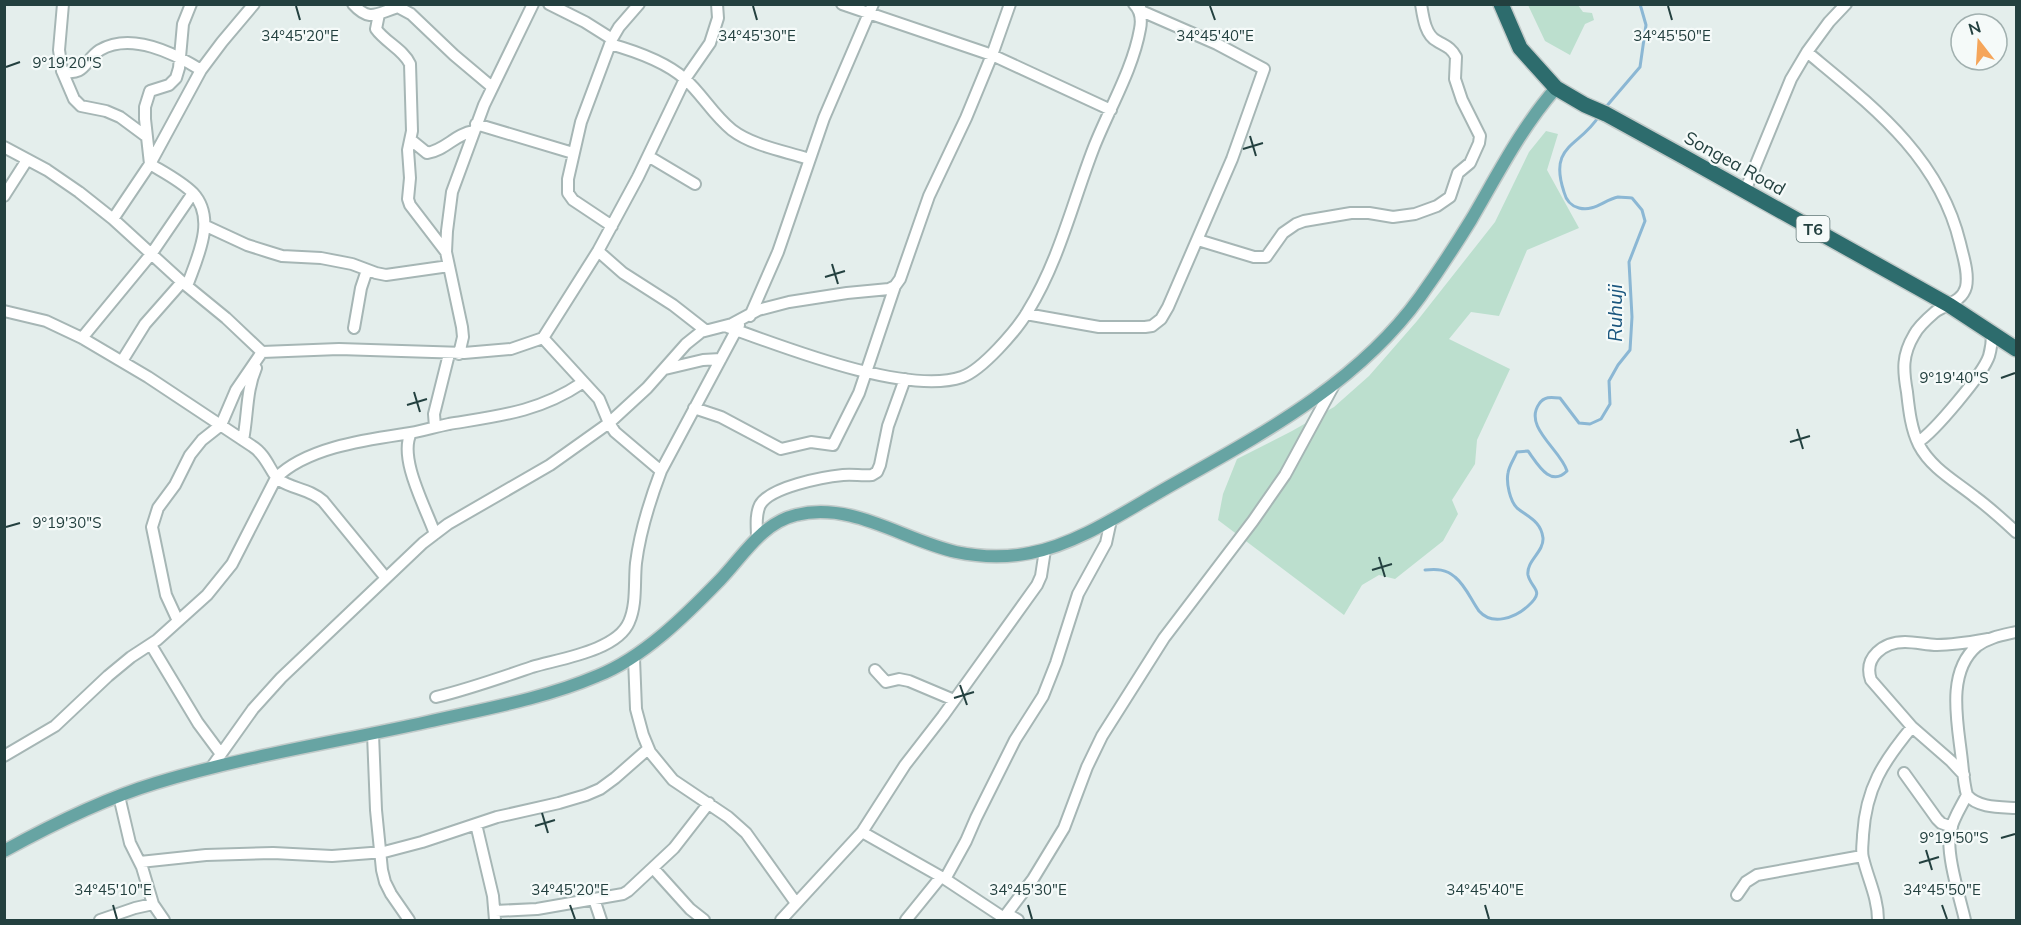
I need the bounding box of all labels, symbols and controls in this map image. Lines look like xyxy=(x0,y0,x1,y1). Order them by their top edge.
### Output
north arrow xyxy=(1949,12,2009,72)
text: N xyxy=(1966,16,1983,39)
text: 34°45'20"E xyxy=(261,26,339,45)
text: 34°45'30"E xyxy=(718,26,796,45)
text: 34°45'40"E xyxy=(1176,26,1254,45)
text: 34°45'50"E xyxy=(1633,26,1711,45)
text: 9°19'20"S xyxy=(32,53,102,72)
street label: Songea Road xyxy=(1680,126,1790,200)
road number: T6 xyxy=(1796,216,1830,242)
water label: Ruhuji xyxy=(1602,284,1627,342)
text: 9°19'40"S xyxy=(1919,368,1989,387)
text: 9°19'30"S xyxy=(32,513,102,532)
text: 9°19'50"S xyxy=(1919,828,1989,847)
text: 34°45'10"E xyxy=(74,880,152,899)
text: 34°45'20"E xyxy=(531,880,609,899)
text: 34°45'30"E xyxy=(989,880,1067,899)
text: 34°45'40"E xyxy=(1446,880,1524,899)
text: 34°45'50"E xyxy=(1903,880,1981,899)

